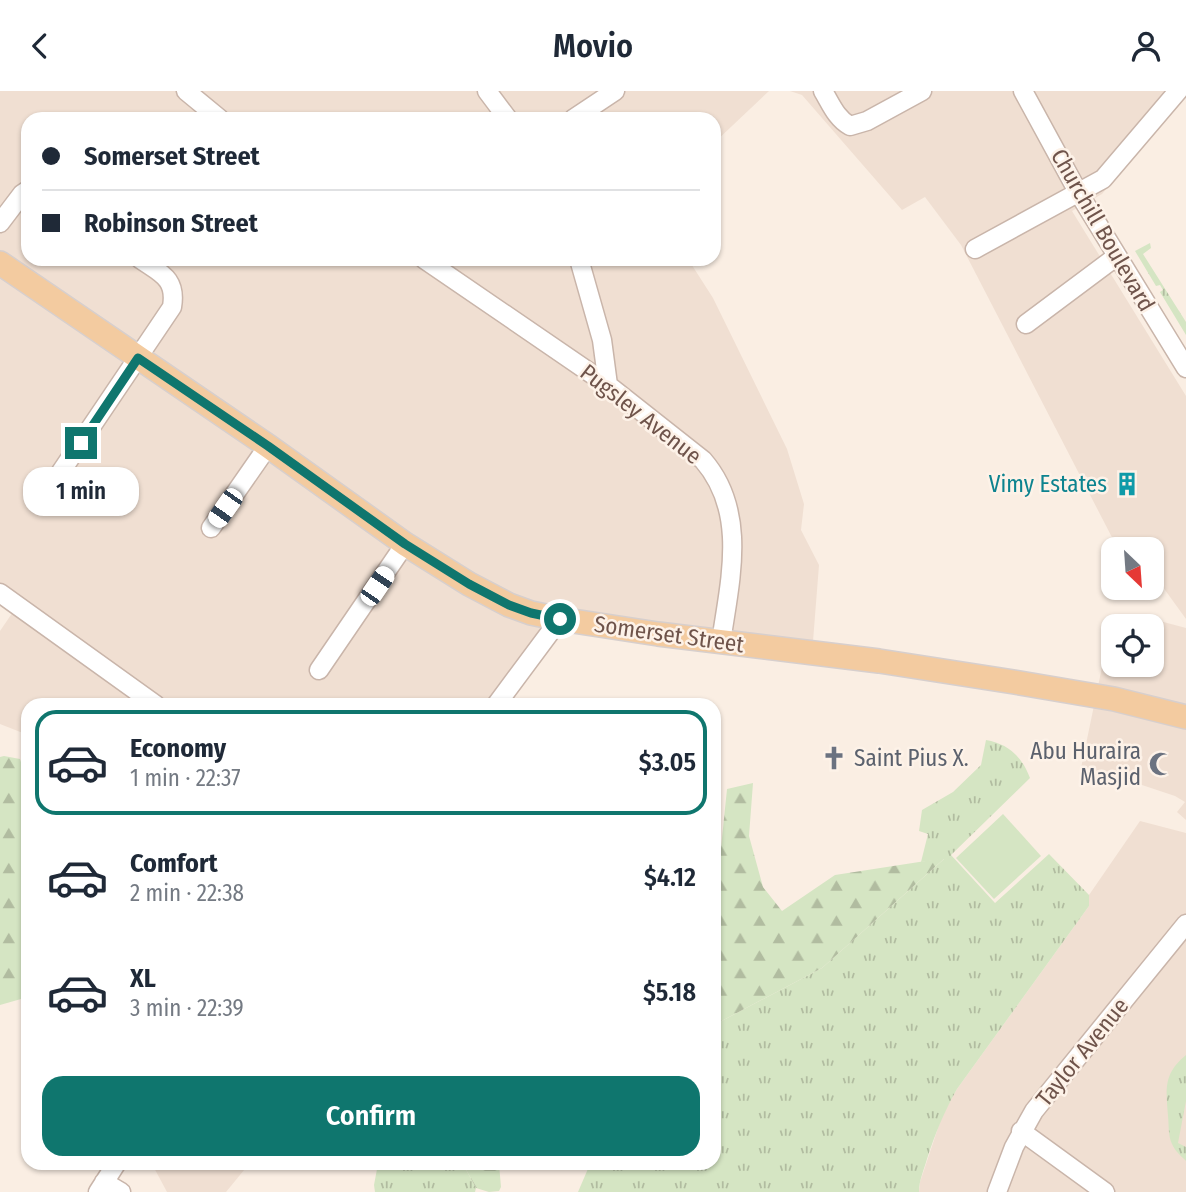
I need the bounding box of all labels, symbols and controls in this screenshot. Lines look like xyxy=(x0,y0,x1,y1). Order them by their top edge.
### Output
icon: back xyxy=(21,27,59,65)
text: Movio xyxy=(553,27,633,65)
icon: person xyxy=(1127,27,1165,65)
text: Somerset Street xyxy=(84,141,260,172)
street label: Churchill Boulevard xyxy=(1045,144,1161,316)
text: Robinson Street xyxy=(84,208,258,239)
street label: Pugsley Avenue xyxy=(575,358,707,470)
route end xyxy=(65,427,97,459)
callout: 1 min xyxy=(23,467,139,517)
place label: Vimy Estates xyxy=(989,470,1107,498)
building icon: Vimy Estates xyxy=(1113,470,1141,498)
text: 1 min xyxy=(56,477,106,505)
car xyxy=(205,485,246,531)
north arrow xyxy=(1101,537,1164,600)
map controls xyxy=(1101,537,1164,677)
car xyxy=(357,563,398,609)
route start xyxy=(544,603,576,635)
street label: Somerset Street xyxy=(592,610,746,658)
button: locate xyxy=(1101,614,1164,677)
icon: car xyxy=(46,731,109,794)
text: Economy xyxy=(130,733,226,764)
place label: Abu Huraira Masjid xyxy=(1030,737,1141,791)
church icon: Saint Pius X. xyxy=(820,744,848,772)
place label: Saint Pius X. xyxy=(854,744,969,772)
text: $3.05 xyxy=(639,747,696,778)
mosque icon: Abu Huraira Masjid xyxy=(1147,750,1175,778)
text: 1 min · 22:37 xyxy=(130,764,241,792)
icon: car xyxy=(46,846,109,909)
text: Comfort xyxy=(130,848,218,879)
text: $4.12 xyxy=(644,862,696,893)
text: 2 min · 22:38 xyxy=(130,879,244,907)
icon: car xyxy=(46,961,109,1024)
text: XL xyxy=(130,963,156,994)
text: $5.18 xyxy=(643,977,696,1008)
street label: Taylor Avenue xyxy=(1030,992,1134,1112)
text: 3 min · 22:39 xyxy=(130,994,244,1022)
button: Confirm xyxy=(42,1076,700,1156)

